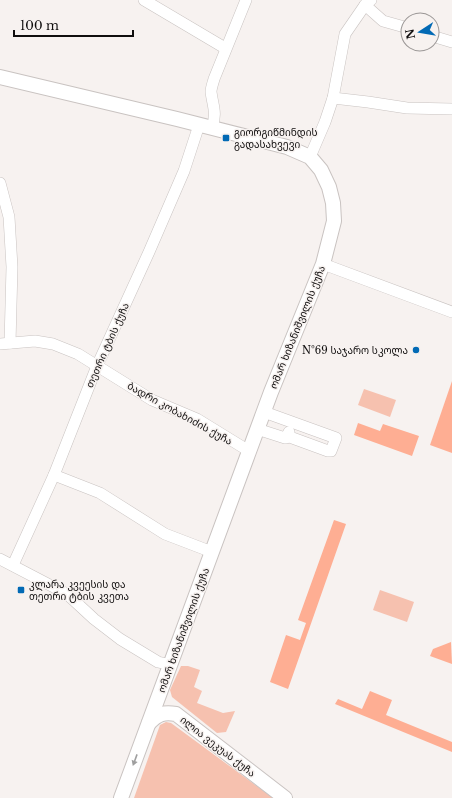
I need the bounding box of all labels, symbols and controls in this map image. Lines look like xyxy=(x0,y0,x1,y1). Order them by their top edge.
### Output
scale bar xyxy=(14,12,133,38)
north arrow xyxy=(400,12,440,52)
text: 100 m xyxy=(20,18,59,33)
text: N xyxy=(402,27,418,41)
place label: გიორგიწმინდის გადასახვევი xyxy=(234,126,317,151)
marker: გიორგიწმინდის გადასახვევი xyxy=(221,133,231,143)
street label: ომარ ხიზანიშვილის ქუჩა xyxy=(267,264,328,391)
street label: თეთრი ტბის ქუჩა xyxy=(83,301,132,390)
place label: №69 საჯარო სკოლა xyxy=(302,344,408,357)
marker: №69 საჯარო სკოლა xyxy=(411,345,421,355)
street label: ბადრი კობახიძის ქუჩა xyxy=(125,379,235,448)
street label: ომარ ხიზანიშვილის ქუჩა xyxy=(155,566,212,694)
place label: კლარა კვეესის და თეთრი ტბის კვეთა xyxy=(29,578,129,603)
marker: კლარა კვეესის და თეთრი ტბის კვეთა xyxy=(16,585,26,595)
street label: ილია ვეკუას ქუჩა xyxy=(178,713,258,780)
one-way arrow xyxy=(132,755,138,767)

